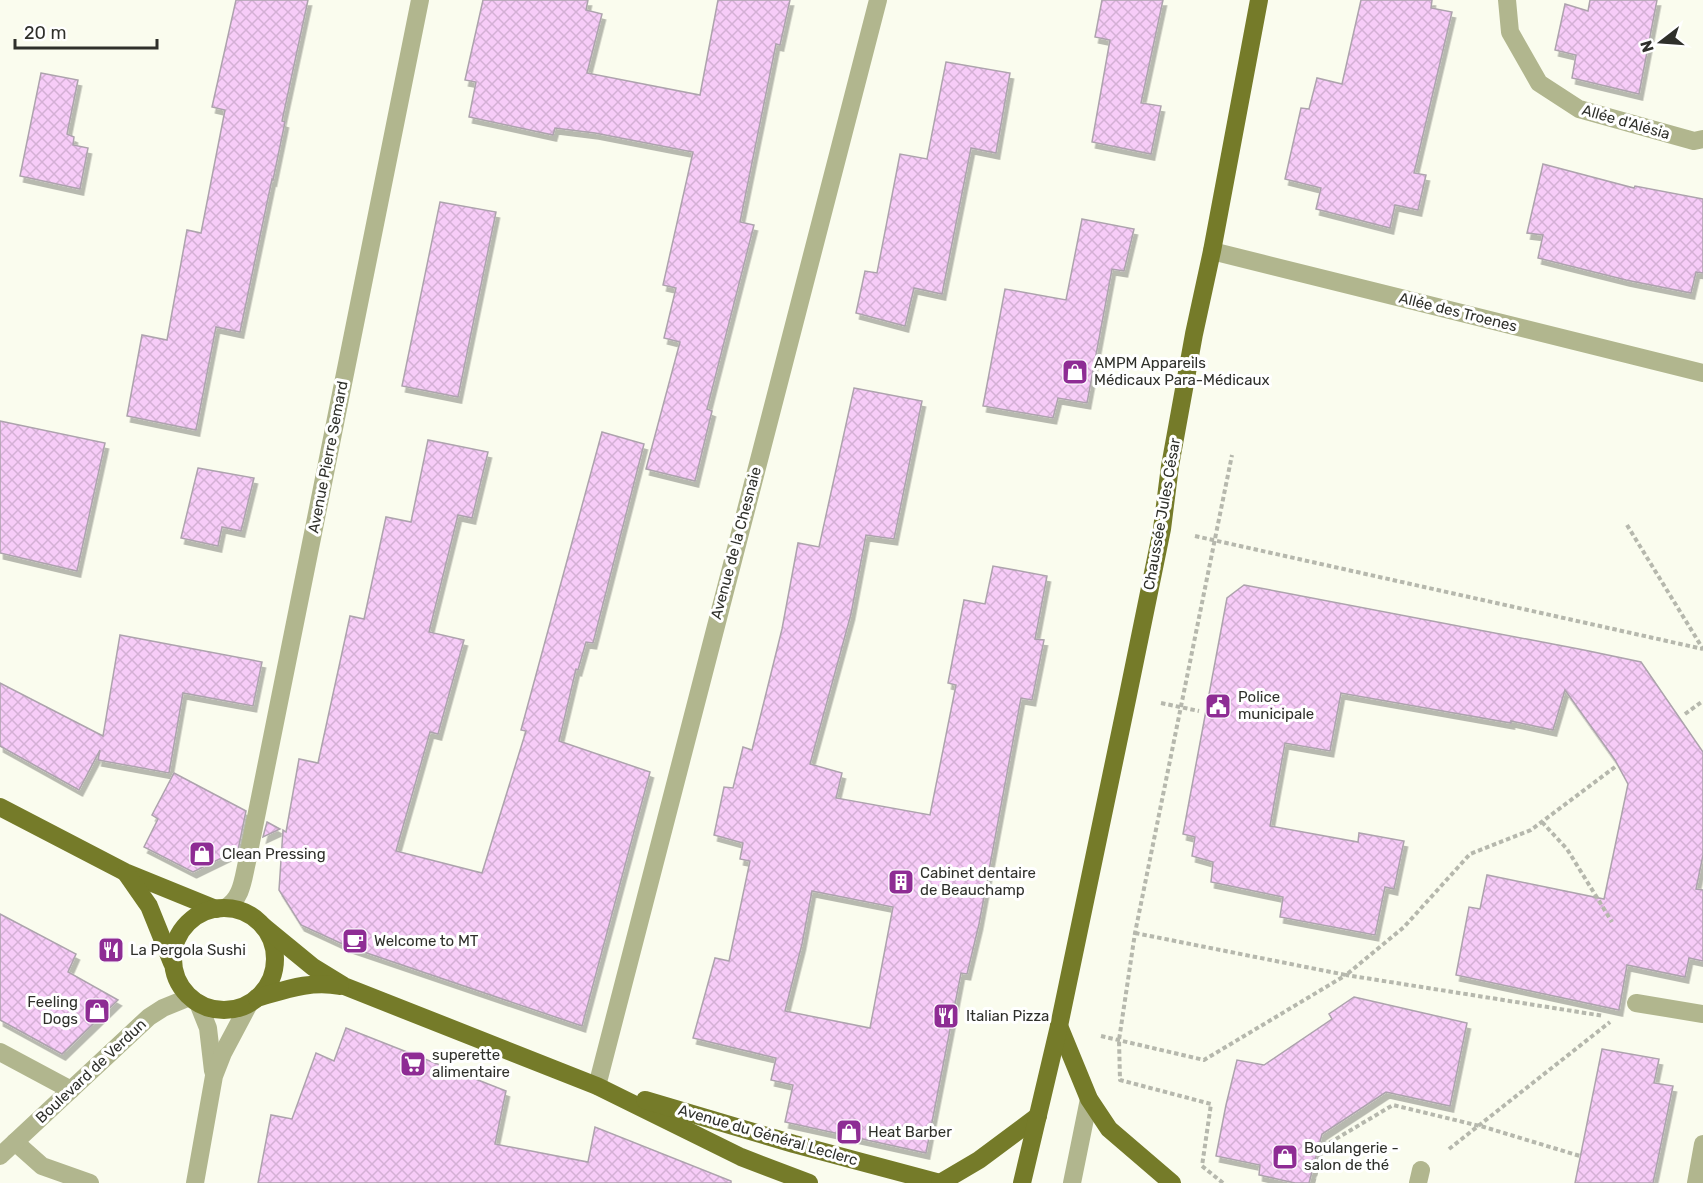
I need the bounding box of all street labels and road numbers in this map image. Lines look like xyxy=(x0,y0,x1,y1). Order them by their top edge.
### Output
street label: Allée d'Alésia xyxy=(1580,101,1672,143)
street label: Allée des Troenes xyxy=(1397,289,1519,335)
street label: Avenue Pierre Semard xyxy=(304,379,352,535)
street label: Chaussée Jules César xyxy=(1140,436,1184,591)
street label: Avenue de la Chesnaie xyxy=(707,465,765,621)
street label: Boulevard de Verdun xyxy=(32,1015,150,1127)
street label: Avenue du Général Leclerc xyxy=(676,1101,860,1169)

